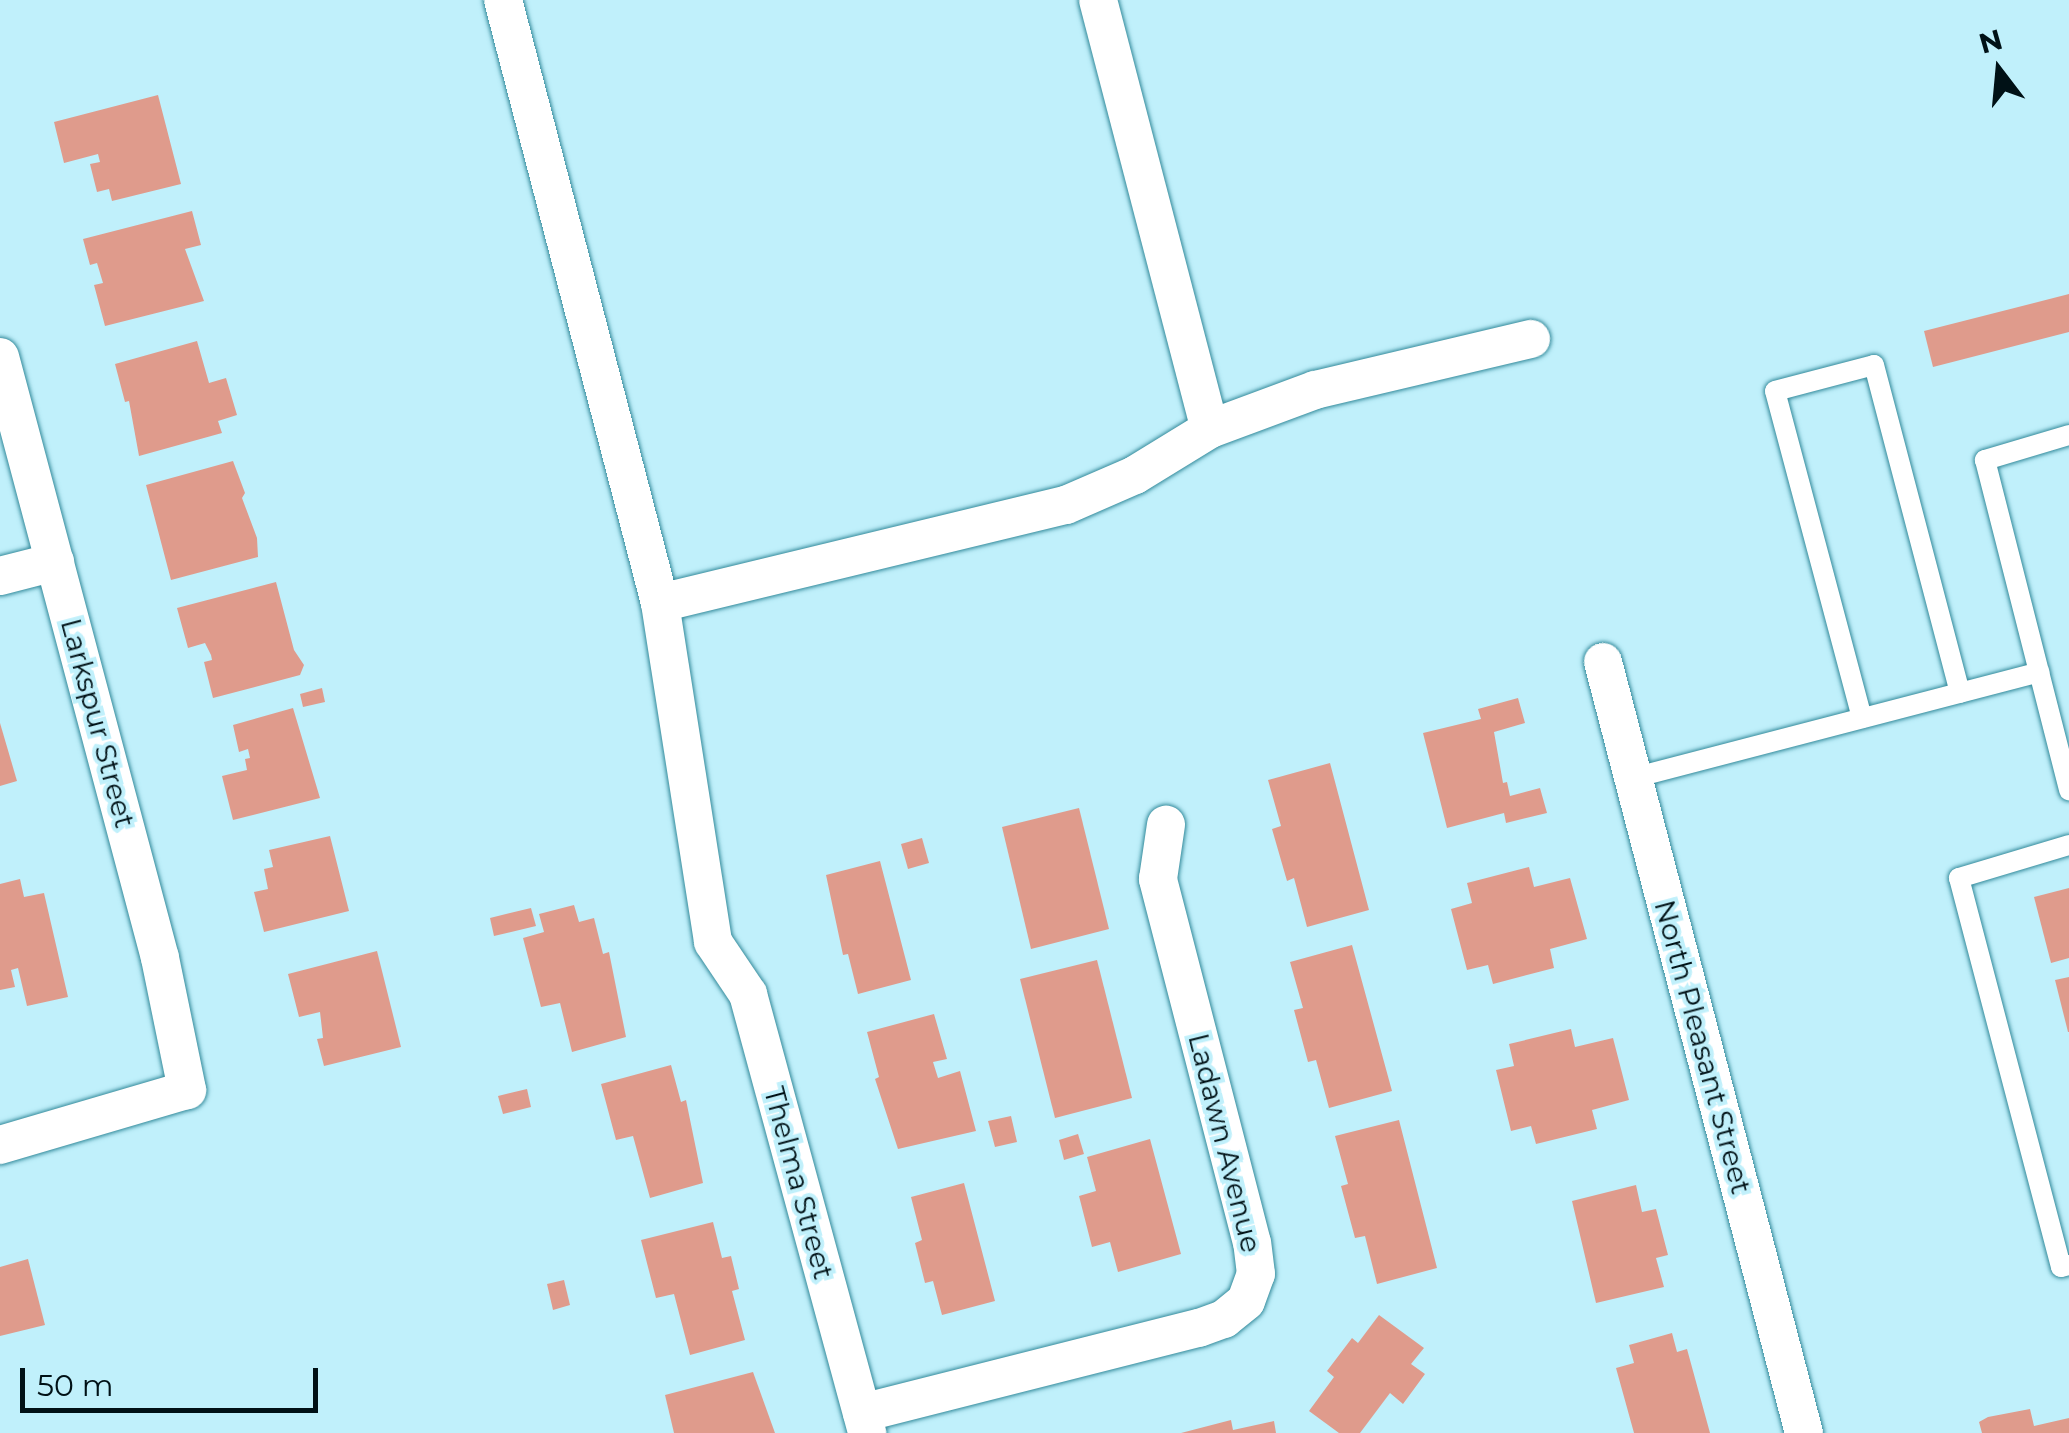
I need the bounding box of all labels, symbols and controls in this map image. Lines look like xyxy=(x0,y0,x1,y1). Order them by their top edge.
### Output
north arrow xyxy=(1949,20,2049,120)
text: N xyxy=(1975,22,2006,61)
street label: Larkspur Street xyxy=(54,615,142,831)
street label: North Pleasant Street xyxy=(1648,896,1758,1198)
street label: Ladawn Avenue xyxy=(1182,1030,1268,1256)
street label: Thelma Street xyxy=(757,1083,841,1283)
scale bar xyxy=(25,1348,322,1410)
text: 50 m xyxy=(37,1367,114,1404)

